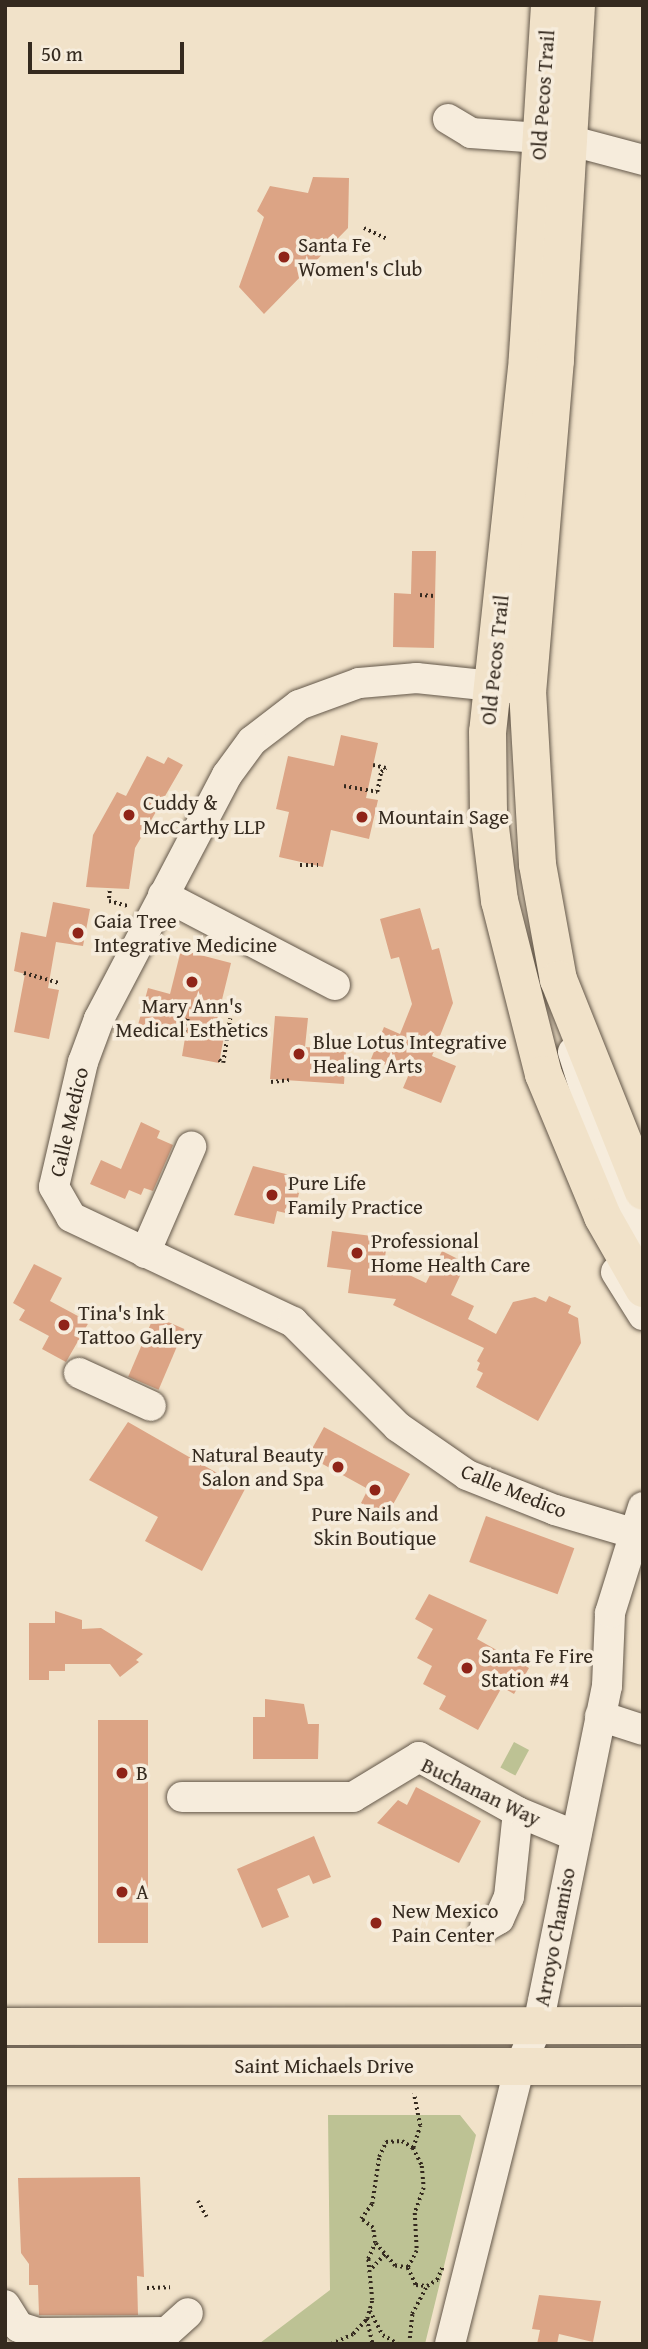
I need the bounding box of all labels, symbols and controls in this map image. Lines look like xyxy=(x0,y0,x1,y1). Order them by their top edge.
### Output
scale bar xyxy=(32,28,187,72)
street label: Old Pecos Trail xyxy=(526,29,560,161)
text: 50 m xyxy=(41,38,83,69)
place label: Santa Fe Women's Club xyxy=(298,232,422,282)
marker: Santa Fe Women's Club xyxy=(276,249,292,265)
street label: Old Pecos Trail xyxy=(476,594,514,726)
place label: Cuddy & McCarthy LLP xyxy=(143,790,266,840)
place label: Mountain Sage xyxy=(378,804,509,830)
marker: Cuddy & McCarthy LLP xyxy=(121,807,137,823)
marker: Mountain Sage xyxy=(352,807,372,827)
place label: Gaia Tree Integrative Medicine xyxy=(94,908,277,958)
marker: Gaia Tree Integrative Medicine xyxy=(68,923,88,943)
marker: Mary Ann's Medical Esthetics xyxy=(184,974,200,990)
place label: Mary Ann's Medical Esthetics xyxy=(116,993,268,1043)
place label: Blue Lotus Integrative Healing Arts xyxy=(313,1029,507,1079)
marker: Blue Lotus Integrative Healing Arts xyxy=(291,1046,307,1062)
street label: Calle Medico xyxy=(44,1065,94,1179)
place label: Pure Life Family Practice xyxy=(288,1170,423,1220)
marker: Pure Life Family Practice xyxy=(262,1185,282,1205)
place label: Professional Home Health Care xyxy=(371,1228,530,1278)
marker: Professional Home Health Care xyxy=(349,1245,365,1261)
place label: Tina's Ink Tattoo Gallery xyxy=(78,1300,203,1350)
marker: Tina's Ink Tattoo Gallery xyxy=(56,1317,72,1333)
place label: Natural Beauty Salon and Spa xyxy=(192,1442,324,1492)
street label: Calle Medico xyxy=(457,1458,571,1524)
marker: Natural Beauty Salon and Spa xyxy=(330,1459,346,1475)
marker: Pure Nails and Skin Boutique xyxy=(367,1482,383,1498)
place label: Pure Nails and Skin Boutique xyxy=(312,1501,438,1551)
place label: Santa Fe Fire Station #4 xyxy=(481,1643,593,1693)
marker: Santa Fe Fire Station #4 xyxy=(459,1660,475,1676)
street label: Buchanan Way xyxy=(417,1752,545,1832)
place label: B xyxy=(136,1760,148,1786)
marker: B xyxy=(114,1765,130,1781)
street label: Arroyo Chamiso xyxy=(529,1865,581,2009)
place label: A xyxy=(136,1879,149,1905)
marker: A xyxy=(114,1884,130,1900)
place label: New Mexico Pain Center xyxy=(392,1898,498,1948)
marker: New Mexico Pain Center xyxy=(366,1913,386,1933)
street label: Saint Michaels Drive xyxy=(234,2053,414,2079)

